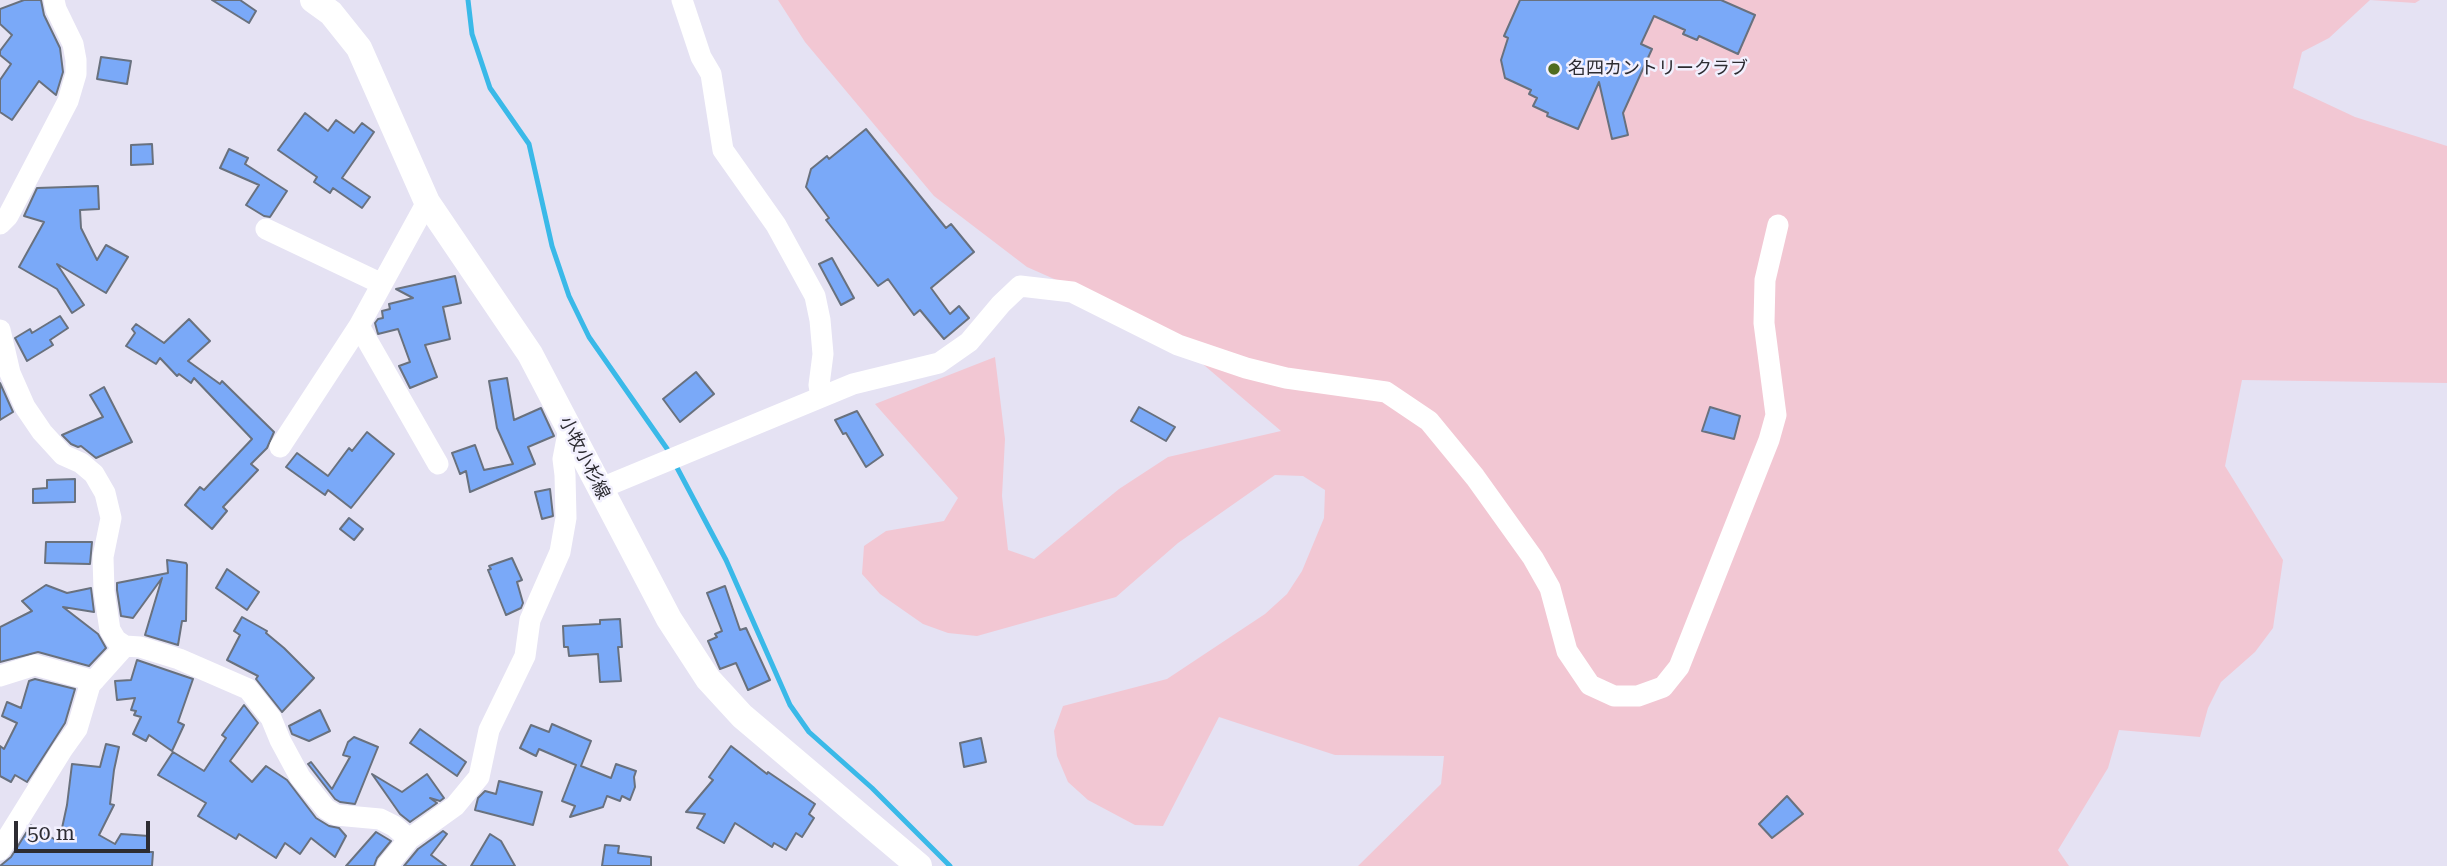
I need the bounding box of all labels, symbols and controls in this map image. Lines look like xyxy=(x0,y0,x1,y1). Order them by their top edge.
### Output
place label: 名四カントリークラブ xyxy=(1568,58,1748,80)
marker: 名四カントリークラブ xyxy=(1546,61,1562,77)
street label: 小牧小杉線 xyxy=(554,413,614,503)
scale bar xyxy=(18,806,154,850)
text: 50 m xyxy=(27,821,75,845)

